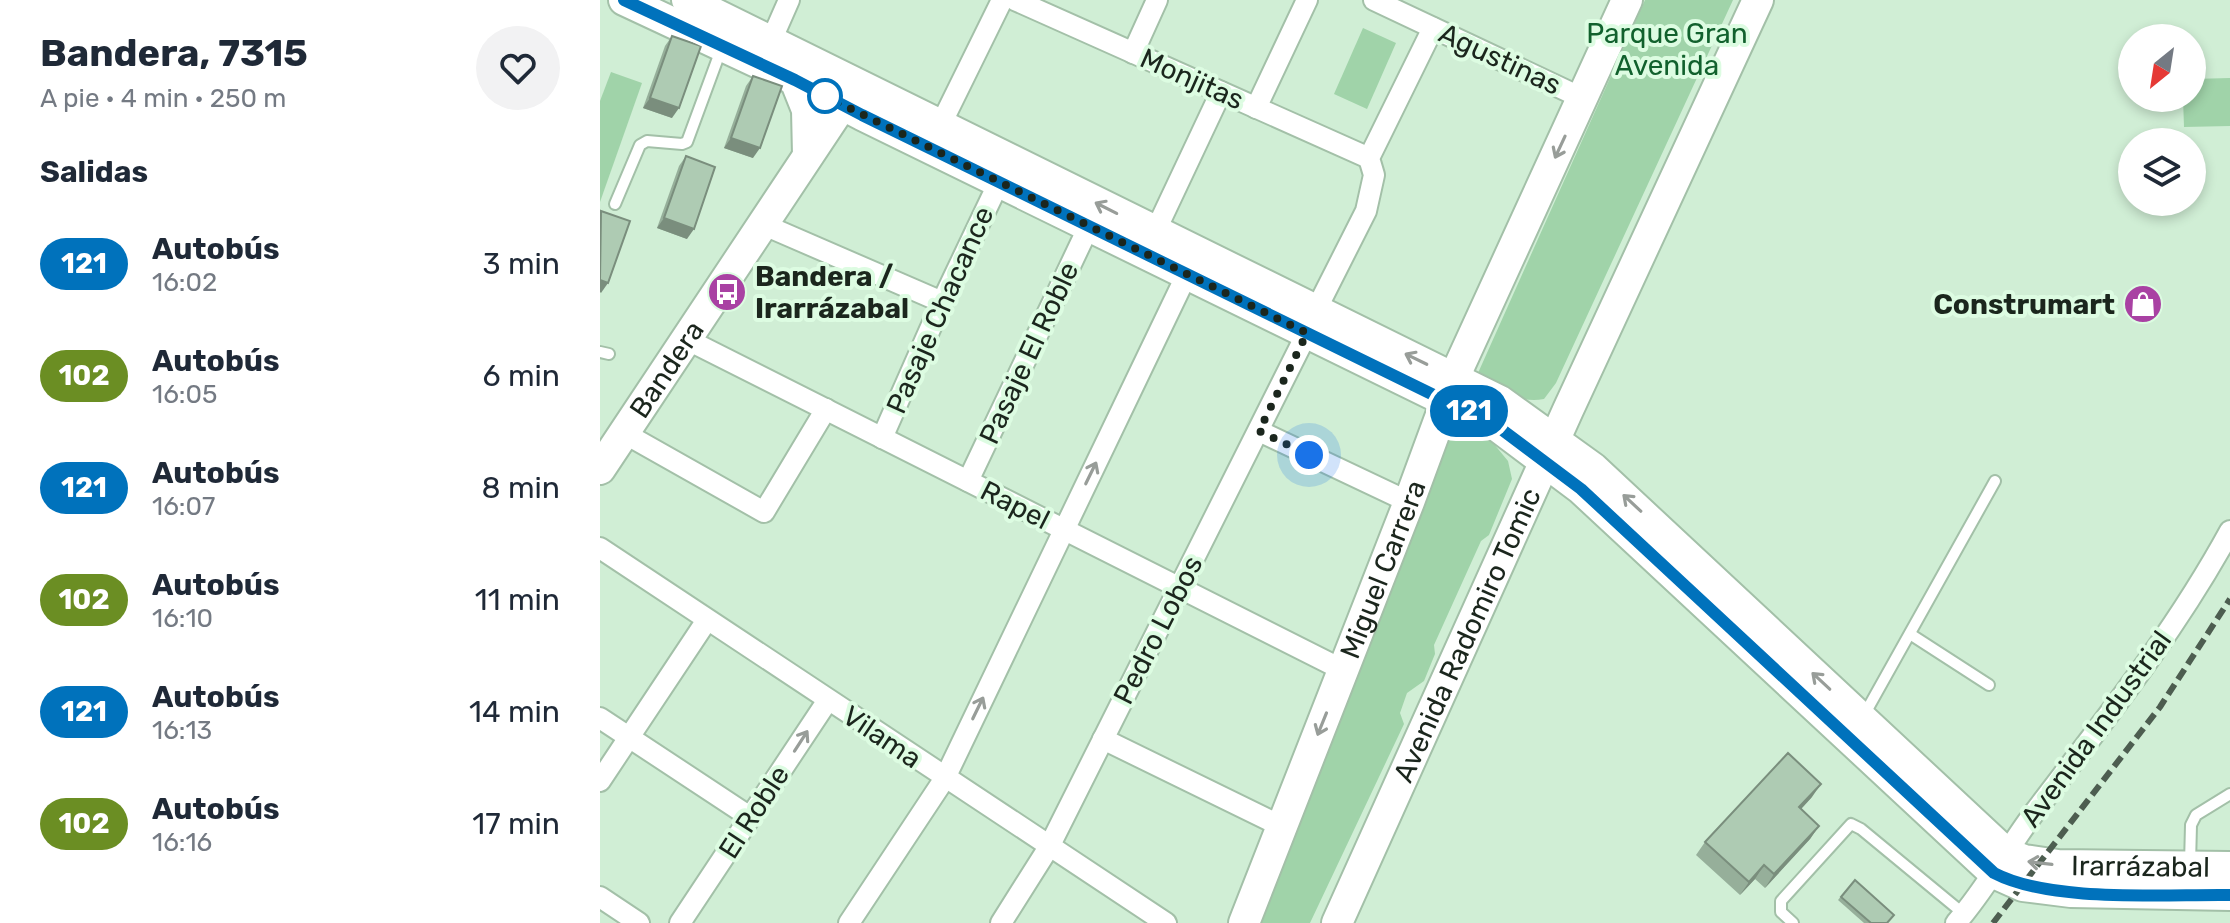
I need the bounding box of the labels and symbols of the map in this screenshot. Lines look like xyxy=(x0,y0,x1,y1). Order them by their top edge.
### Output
street label: Agustinas xyxy=(1434,16,1566,102)
park label: Parque Gran Avenida xyxy=(1586,17,1748,82)
north arrow xyxy=(2118,24,2206,112)
street label: Monjitas xyxy=(1135,42,1249,116)
unlabelled marker xyxy=(808,79,842,113)
one-way arrow xyxy=(1551,135,1566,159)
one-way arrow xyxy=(1095,199,1119,215)
street label: Pasaje Chacance xyxy=(880,201,1000,419)
street label: Pasaje El Roble xyxy=(972,257,1086,449)
place label: Bandera / Irarrázabal xyxy=(755,260,909,325)
bus stop icon: Bandera / Irarrázabal xyxy=(706,271,748,313)
shop icon: Construmart xyxy=(2122,283,2164,325)
place label: Construmart xyxy=(1933,288,2115,321)
street label: Bandera xyxy=(622,314,710,424)
one-way arrow xyxy=(1404,350,1428,366)
line badge: 121 xyxy=(1423,385,1515,437)
your location xyxy=(1289,435,1329,475)
one-way arrow xyxy=(1084,462,1099,486)
street label: Rapel xyxy=(975,474,1055,536)
street label: Miguel Carrera xyxy=(1333,475,1432,663)
street label: Avenida Radomiro Tomic xyxy=(1386,483,1547,787)
one-way arrow xyxy=(1622,495,1642,513)
street label: Pedro Lobos xyxy=(1107,550,1209,710)
street label: Avenida Industrial xyxy=(2014,625,2178,833)
one-way arrow xyxy=(1811,672,1831,691)
one-way arrow xyxy=(971,696,986,720)
street label: Vilama xyxy=(836,699,928,775)
one-way arrow xyxy=(1314,711,1328,736)
one-way arrow xyxy=(793,730,809,753)
street label: El Roble xyxy=(712,759,796,865)
street label: Irarrázabal xyxy=(2071,849,2210,883)
one-way arrow xyxy=(2027,855,2054,870)

